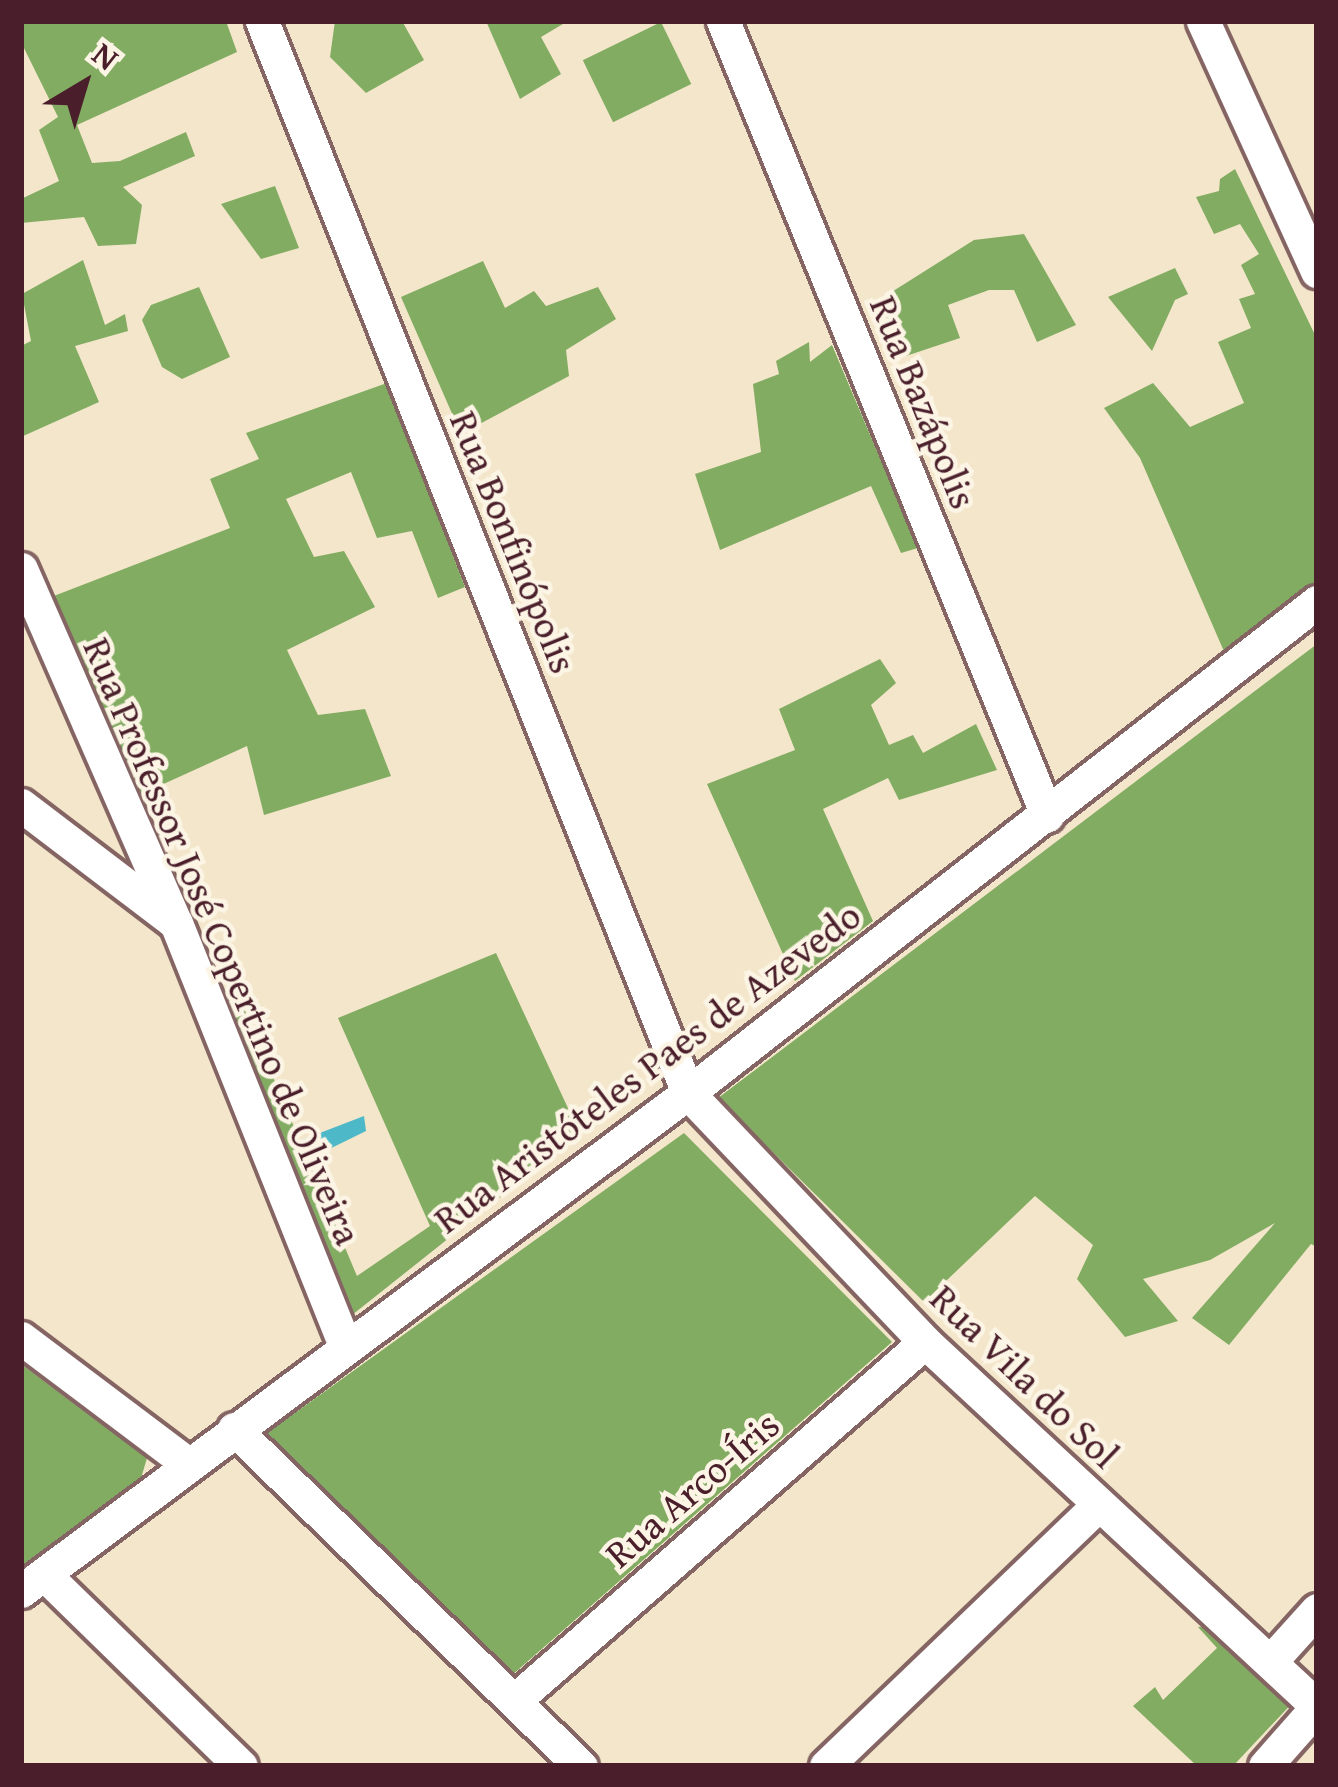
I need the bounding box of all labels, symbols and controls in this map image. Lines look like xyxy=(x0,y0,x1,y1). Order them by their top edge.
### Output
north arrow xyxy=(24,24,144,144)
text: N xyxy=(83,30,130,81)
street label: Rua Bazápolis xyxy=(860,289,988,515)
street label: Rua Bonfinópolis xyxy=(440,404,588,680)
street label: Rua Professor José Copertino de Oliveira xyxy=(74,631,372,1251)
street label: Rua Aristóteles Paes de Azevedo xyxy=(425,891,869,1243)
street label: Rua Vila do Sol xyxy=(921,1274,1129,1478)
street label: Rua Arco-Íris xyxy=(596,1401,788,1577)

